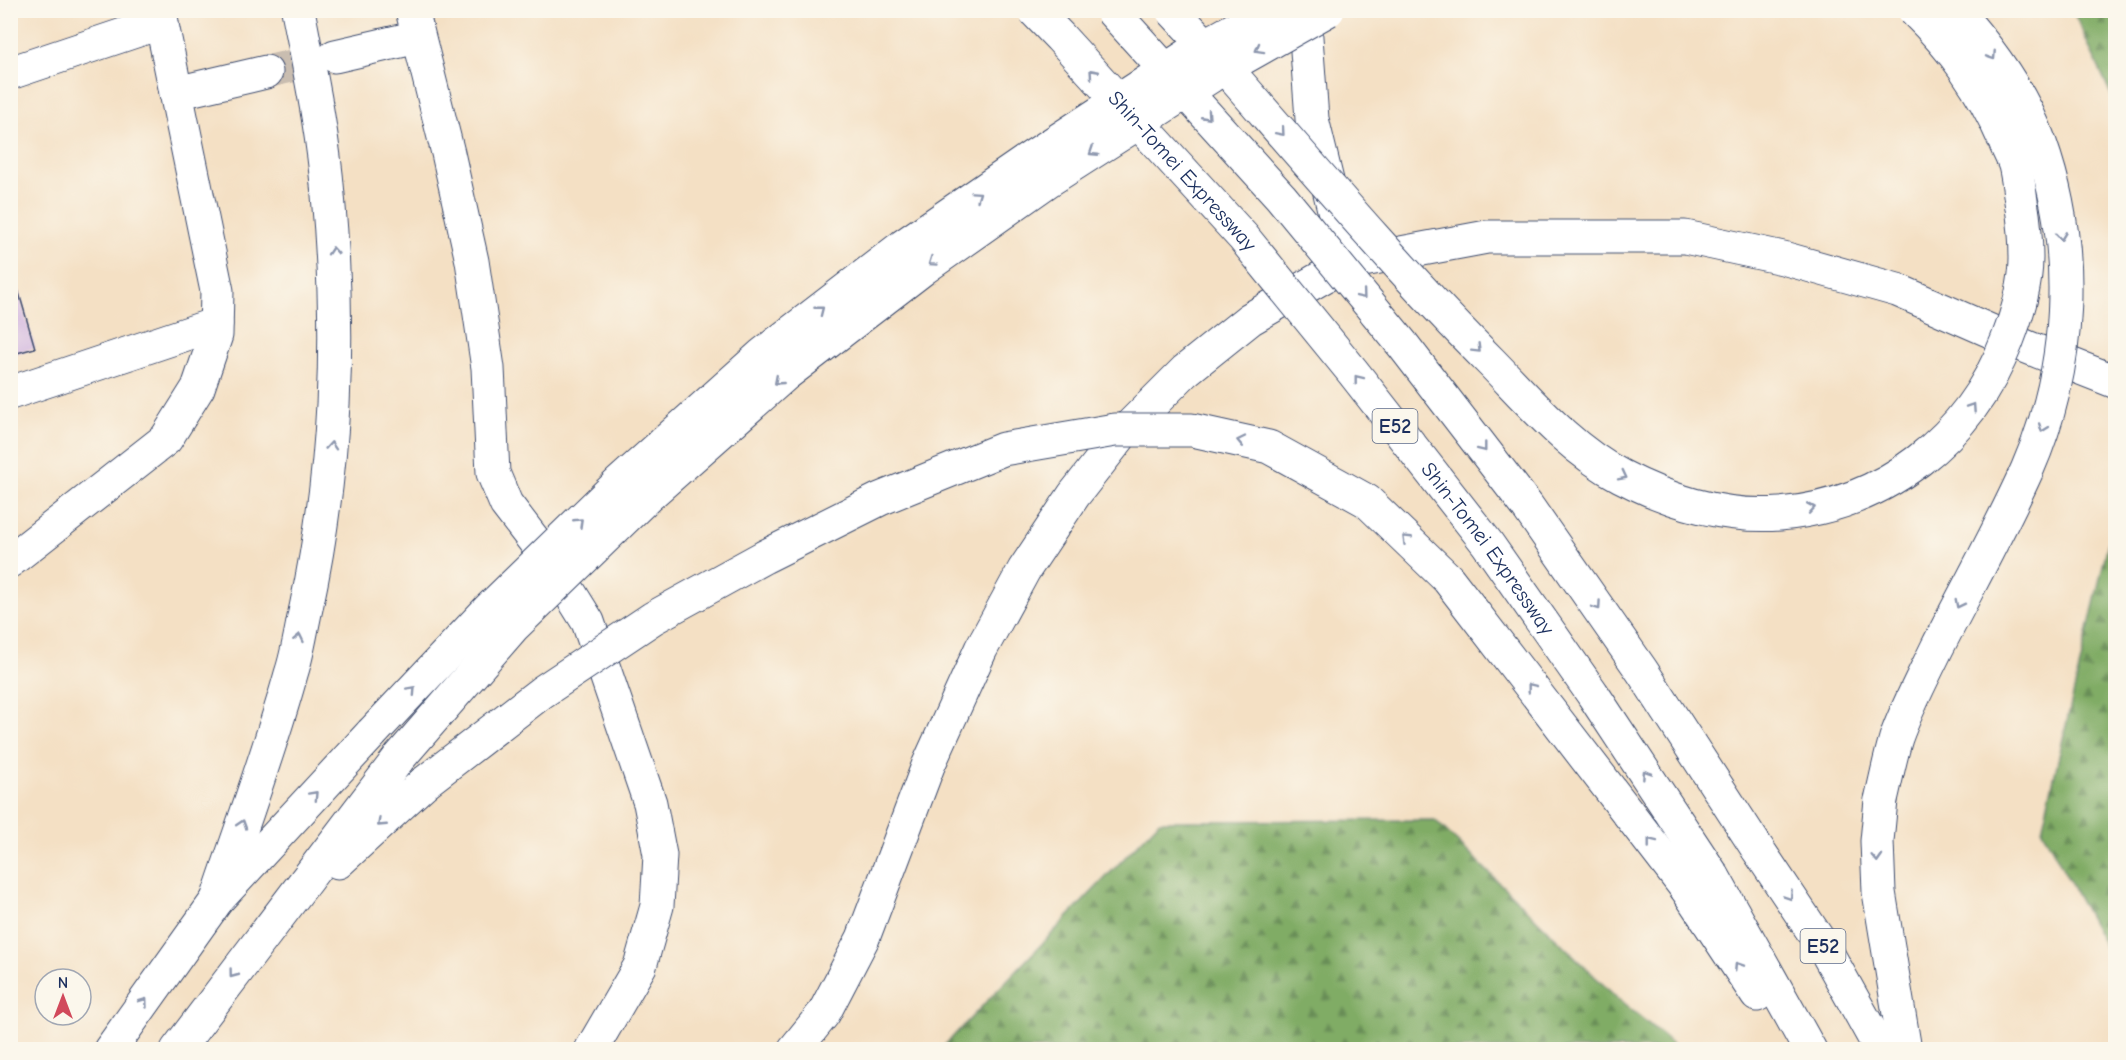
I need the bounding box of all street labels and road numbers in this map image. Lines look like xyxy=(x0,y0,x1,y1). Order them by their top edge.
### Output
street label: Shin-Tomei Expressway xyxy=(1103,86,1262,256)
road number: E52 xyxy=(1372,409,1418,443)
street label: Shin-Tomei Expressway xyxy=(1416,458,1560,640)
road number: E52 xyxy=(1800,929,1846,963)

